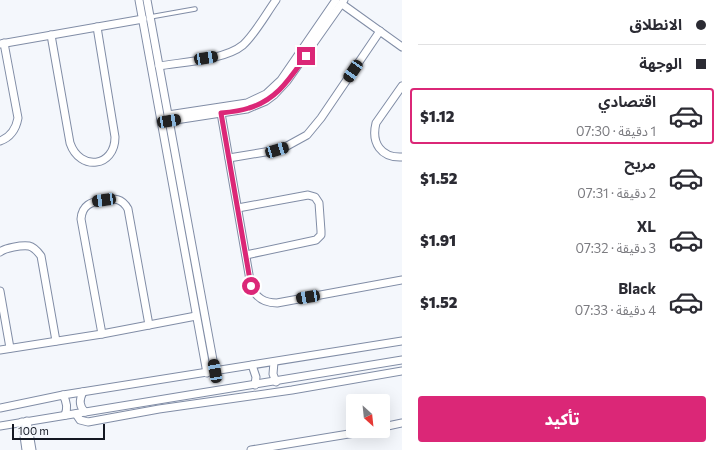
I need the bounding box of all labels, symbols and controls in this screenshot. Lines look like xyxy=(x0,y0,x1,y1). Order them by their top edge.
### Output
text: الانطلاق xyxy=(630,15,682,33)
route end xyxy=(297,47,315,65)
car xyxy=(193,50,219,66)
text: الوجهة xyxy=(639,54,682,72)
car xyxy=(341,58,365,84)
text: اقتصادي xyxy=(598,92,656,110)
icon: car xyxy=(668,98,704,134)
text: $1.12 xyxy=(420,107,455,125)
car xyxy=(156,113,182,129)
text: 1 دقيقة · 07:30 xyxy=(576,123,656,139)
car xyxy=(264,141,290,159)
text: مريح xyxy=(624,154,656,172)
icon: car xyxy=(668,160,704,196)
text: $1.52 xyxy=(420,169,457,187)
text: 2 دقيقة · 07:31 xyxy=(577,185,656,201)
car xyxy=(91,192,117,208)
text: XL xyxy=(637,217,656,235)
icon: car xyxy=(668,222,704,258)
text: $1.91 xyxy=(420,231,456,249)
text: 3 دقيقة · 07:32 xyxy=(575,240,656,256)
route start xyxy=(242,277,260,295)
text: Black xyxy=(618,279,656,297)
icon: car xyxy=(668,284,704,320)
car xyxy=(295,289,321,305)
text: $1.52 xyxy=(420,293,457,311)
text: 4 دقيقة · 07:33 xyxy=(575,302,656,318)
car xyxy=(207,358,223,384)
north arrow xyxy=(346,394,390,438)
map controls xyxy=(346,394,390,438)
button: تأكيد xyxy=(418,396,706,442)
scale bar xyxy=(12,422,105,441)
text: 100 m xyxy=(18,424,49,437)

